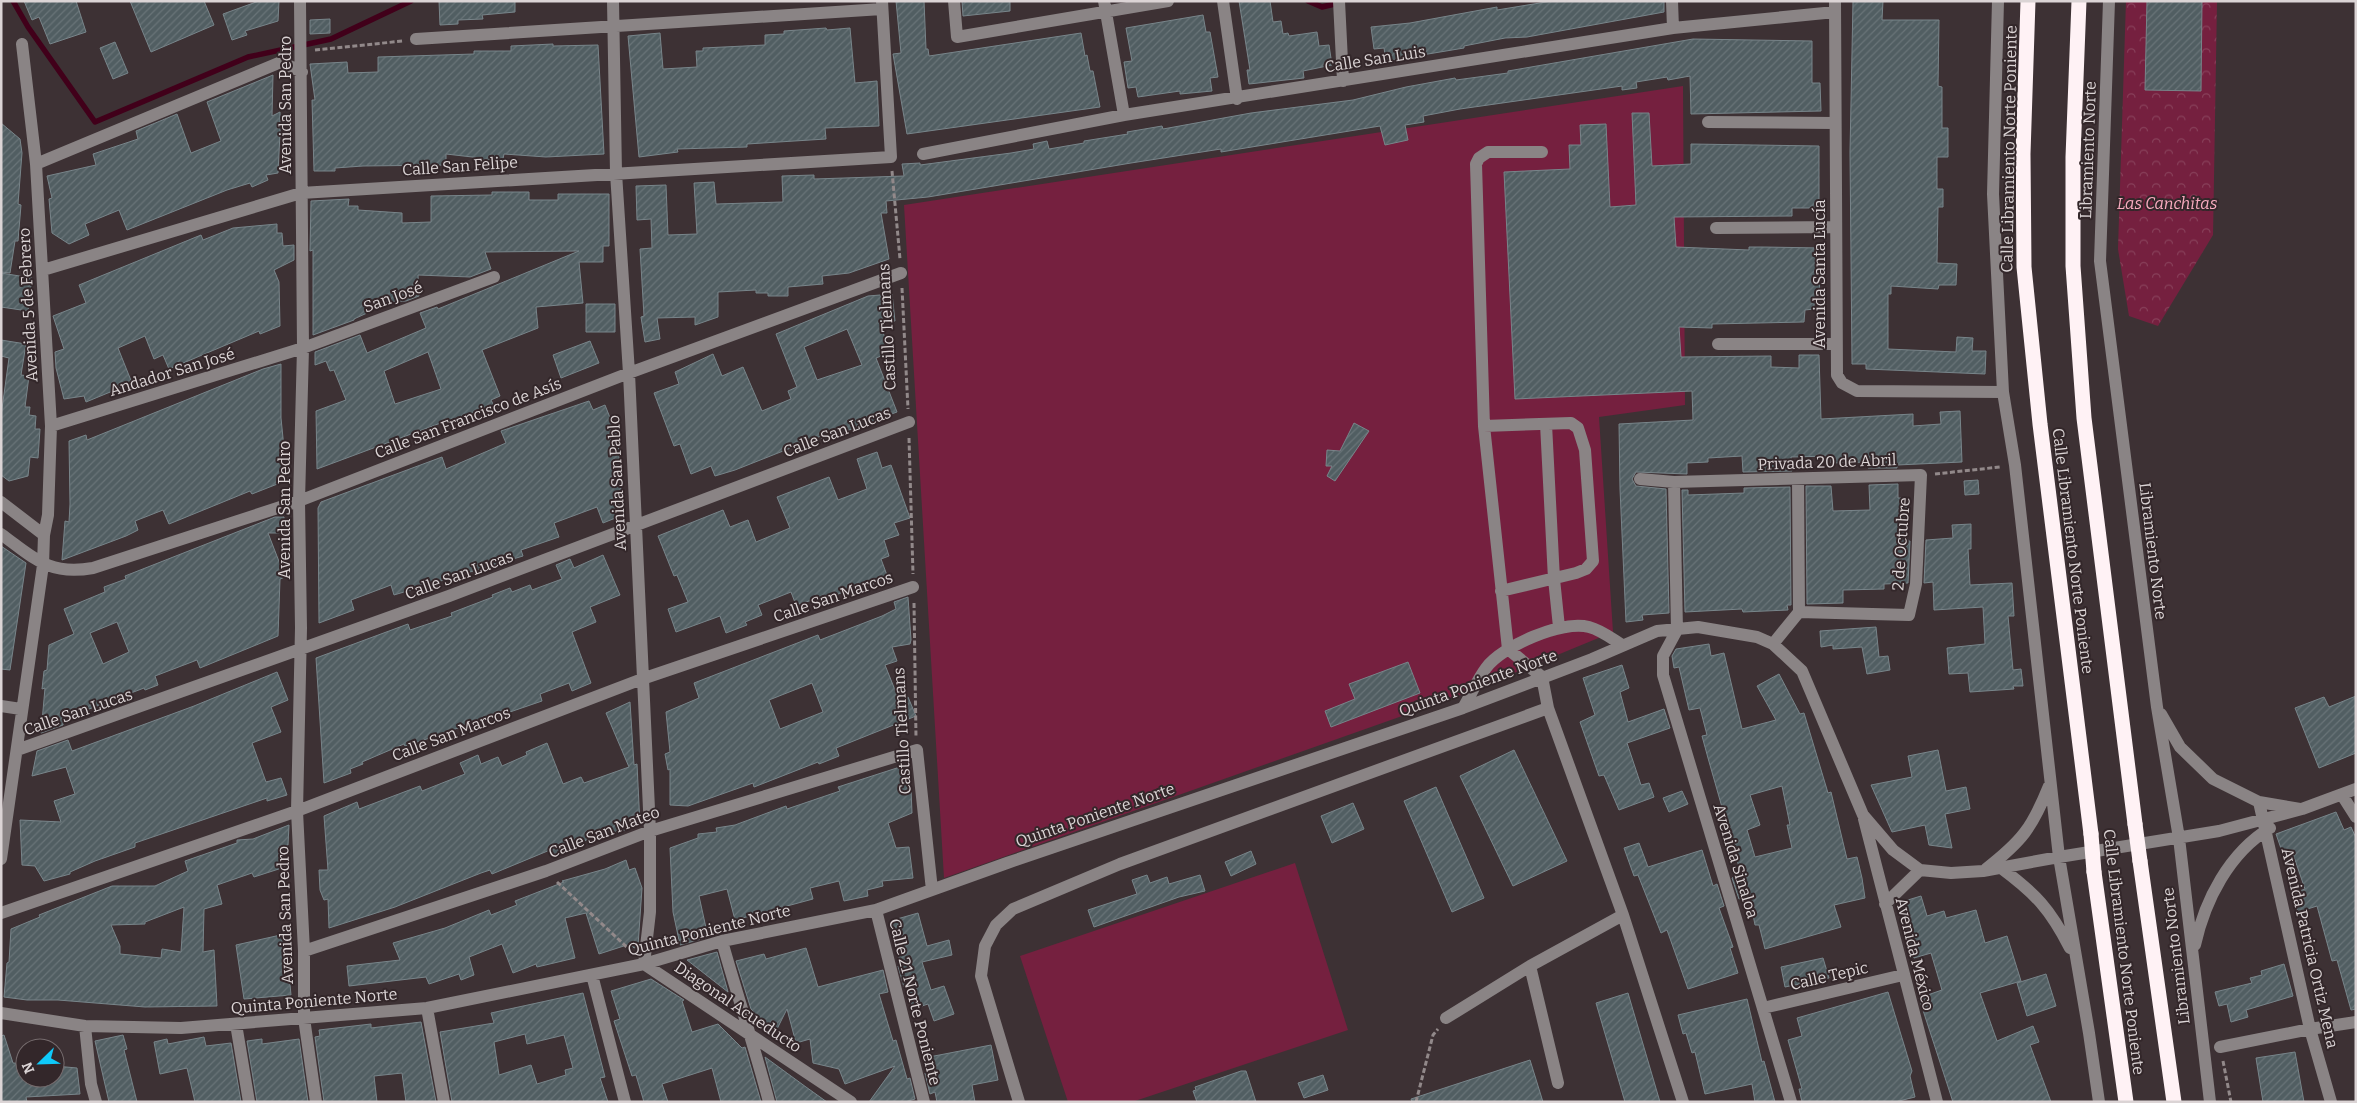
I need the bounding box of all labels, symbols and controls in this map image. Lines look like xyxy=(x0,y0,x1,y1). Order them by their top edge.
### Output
street label: Calle Libramiento Norte Poniente xyxy=(1997,25,2021,273)
street label: Avenida San Pedro xyxy=(276,36,295,174)
street label: Calle San Luis xyxy=(1323,42,1427,76)
street label: Libramiento Norte xyxy=(2076,81,2100,219)
street label: Calle San Felipe xyxy=(402,152,518,180)
park label: Las Canchitas xyxy=(2117,194,2218,213)
street label: Avenida Santa Lucía xyxy=(1810,199,1829,349)
street label: Avenida 5 de Febrero xyxy=(14,227,42,383)
street label: Castillo Tielmans xyxy=(874,263,900,391)
street label: San José xyxy=(361,277,425,317)
street label: Andador San José xyxy=(107,344,237,400)
street label: Calle San Francisco de Asís xyxy=(372,374,564,462)
street label: Calle San Lucas xyxy=(780,403,894,461)
street label: Avenida San Pablo xyxy=(604,415,630,551)
street label: Calle Libramiento Norte Poniente xyxy=(2048,427,2098,675)
street label: Avenida San Pedro xyxy=(275,441,294,579)
street label: Privada 20 de Abril xyxy=(1757,450,1897,474)
street label: Libramiento Norte xyxy=(2135,481,2171,621)
street label: 2 de Octubre xyxy=(1888,497,1914,591)
street label: Calle San Lucas xyxy=(402,547,516,603)
street label: Calle San Marcos xyxy=(771,568,895,626)
street label: Quinta Poniente Norte xyxy=(1396,645,1560,721)
street label: Castillo Tielmans xyxy=(889,667,915,795)
street label: Calle San Lucas xyxy=(21,684,135,740)
street label: Calle San Marcos xyxy=(389,703,513,765)
street label: Quinta Poniente Norte xyxy=(1013,779,1177,851)
street label: Avenida Sinaloa xyxy=(1710,801,1763,921)
street label: Calle San Mateo xyxy=(546,802,662,862)
street label: Calle Libramiento Norte Poniente xyxy=(2099,828,2149,1076)
street label: Avenida San Pedro xyxy=(273,846,297,984)
street label: Avenida Patricia Ortiz Mena xyxy=(2278,846,2342,1050)
street label: Libramiento Norte xyxy=(2158,886,2194,1026)
street label: Avenida México xyxy=(1892,895,1938,1013)
street label: Quinta Poniente Norte xyxy=(626,901,792,959)
street label: Calle 21 Norte Poniente xyxy=(885,917,945,1087)
street label: Diagonal Acueducto xyxy=(671,957,805,1057)
street label: Calle Tepic xyxy=(1788,958,1870,994)
street label: Quinta Poniente Norte xyxy=(230,984,398,1018)
north arrow xyxy=(15,1038,65,1088)
text: N xyxy=(18,1059,38,1076)

